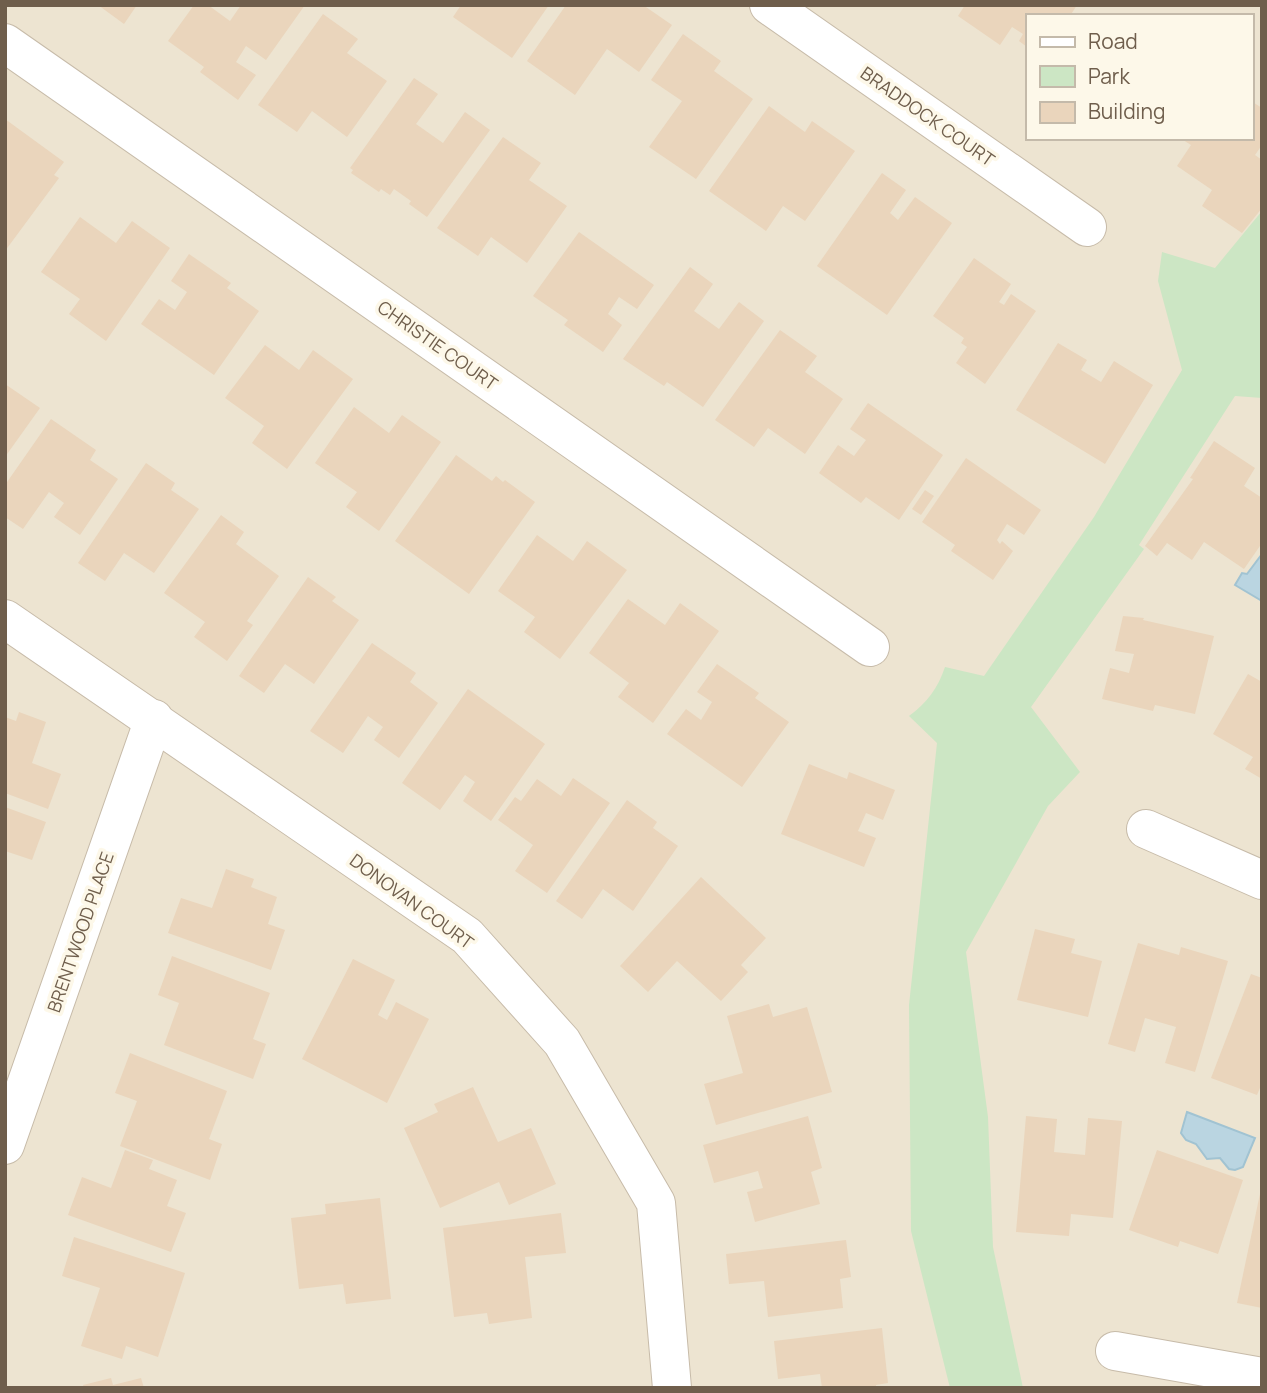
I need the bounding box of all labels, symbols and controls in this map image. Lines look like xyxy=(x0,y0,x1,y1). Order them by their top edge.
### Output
legend xyxy=(1026,14,1253,140)
text: Road xyxy=(1088,27,1138,55)
street label: BRADDOCK COURT xyxy=(856,61,1000,171)
text: Park xyxy=(1088,62,1130,90)
text: Building xyxy=(1088,97,1165,125)
street label: CHRISTIE COURT xyxy=(373,295,503,395)
street label: DONOVAN COURT xyxy=(345,848,479,954)
street label: BRENTWOOD PLACE xyxy=(41,849,119,1015)

